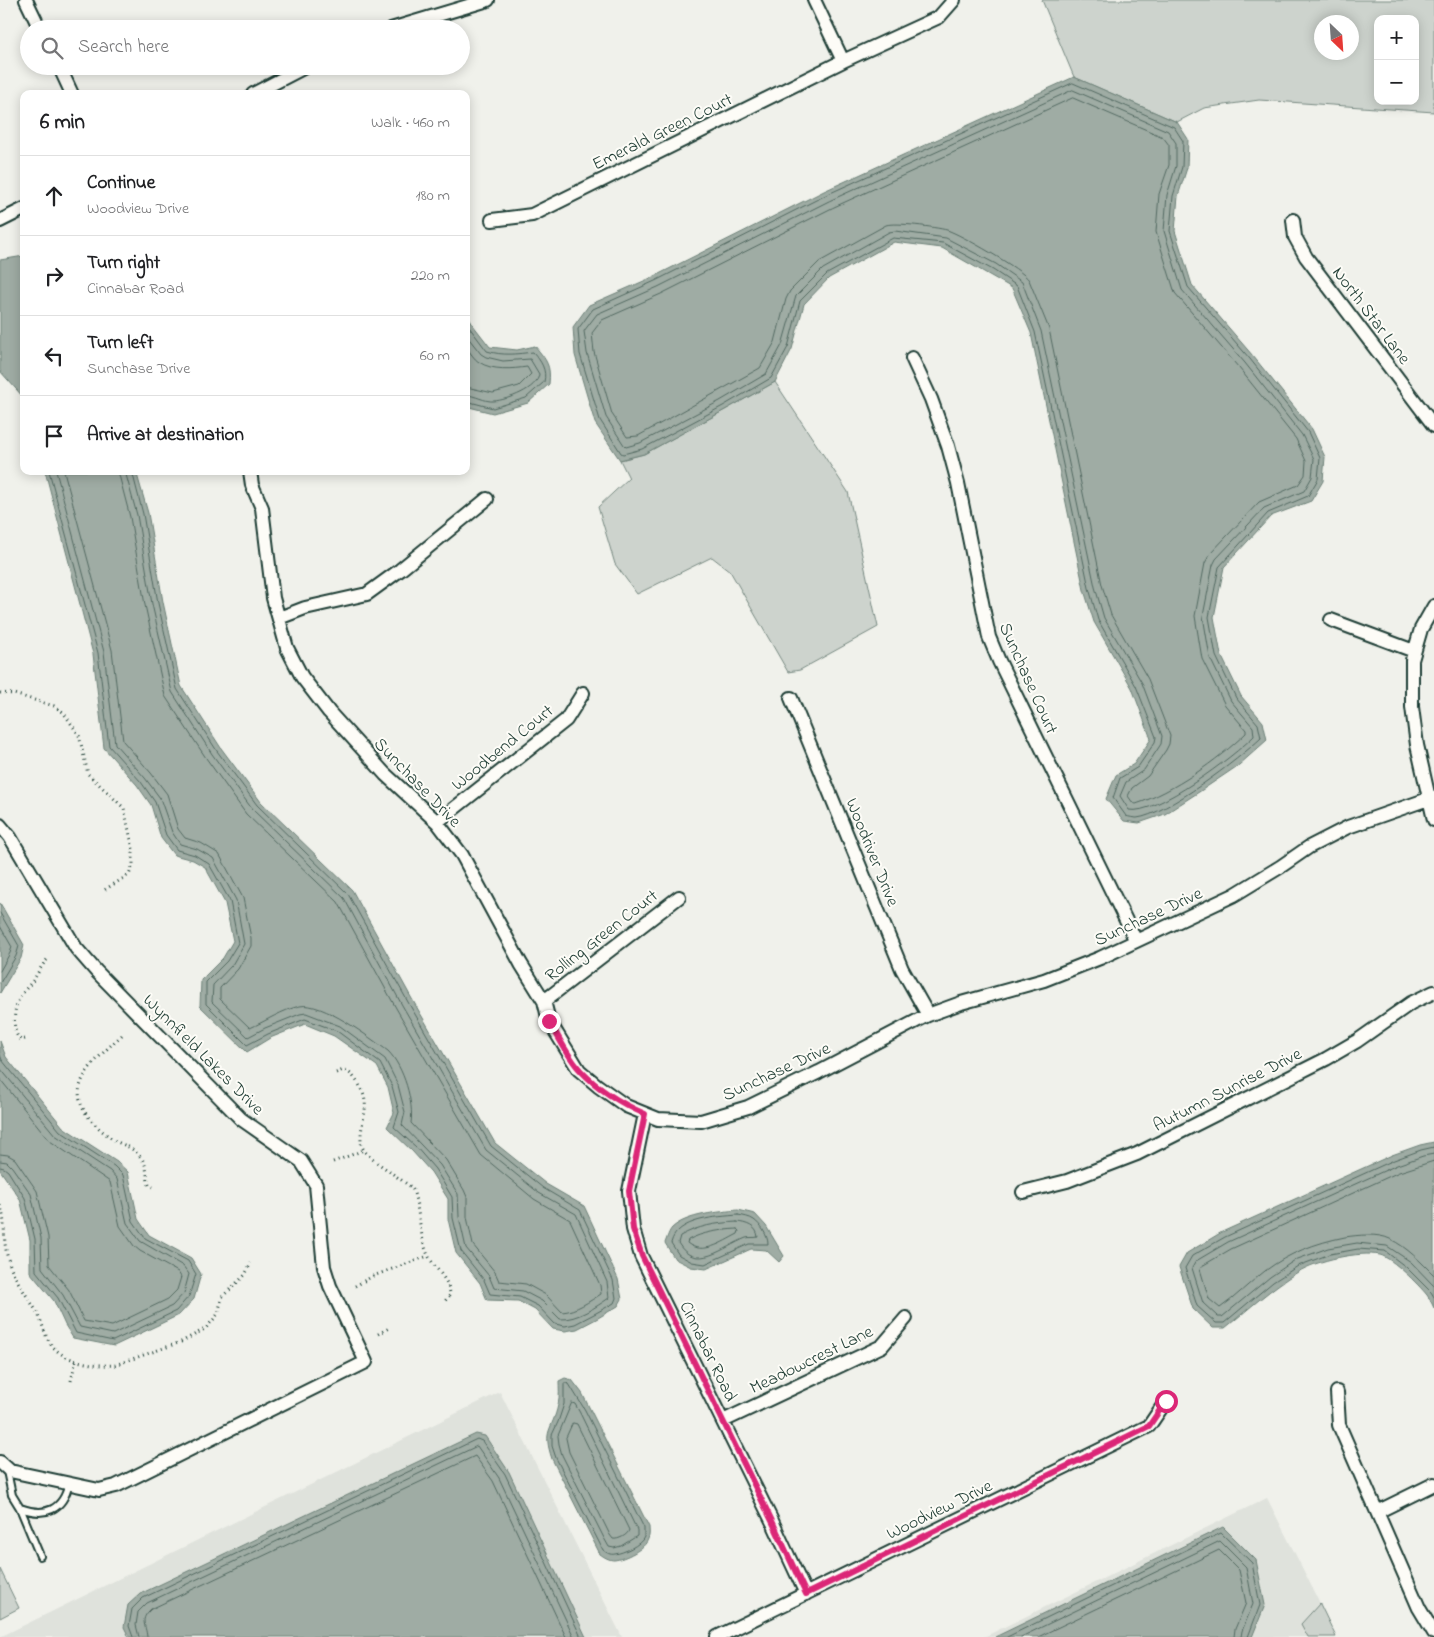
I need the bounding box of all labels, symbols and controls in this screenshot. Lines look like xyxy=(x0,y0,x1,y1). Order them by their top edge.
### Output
north arrow xyxy=(1314,15,1359,60)
map controls xyxy=(1374,15,1419,105)
button: + xyxy=(1374,15,1419,60)
search box xyxy=(20,20,470,75)
icon: search xyxy=(38,34,66,62)
text: Search here xyxy=(78,34,169,61)
button: − xyxy=(1374,60,1419,105)
street label: Emerald Green Court xyxy=(588,87,737,178)
text: 6 min xyxy=(40,108,85,138)
text: Walk · 460 m xyxy=(371,111,450,135)
text: Continue xyxy=(87,170,155,197)
icon: ahead xyxy=(40,182,68,210)
text: 180 m xyxy=(416,184,450,208)
text: Woodview Drive xyxy=(87,197,189,221)
text: Turn right xyxy=(87,250,160,277)
icon: right xyxy=(40,262,68,290)
street label: North Star Lane xyxy=(1325,262,1417,371)
text: 220 m xyxy=(411,264,450,288)
text: Cinnabar Road xyxy=(87,277,184,301)
text: Turn left xyxy=(87,330,154,357)
icon: left xyxy=(40,342,68,370)
text: 60 m xyxy=(420,344,450,368)
text: Sunchase Drive xyxy=(87,357,190,381)
icon: arrive xyxy=(40,422,68,450)
text: Arrive at destination xyxy=(87,422,244,449)
street label: Sunchase Court xyxy=(991,619,1063,739)
street label: Woodbend Court xyxy=(447,699,560,798)
street label: Sunchase Drive xyxy=(367,733,467,835)
street label: Woodriver Drive xyxy=(838,795,905,912)
street label: Sunchase Drive xyxy=(1091,881,1208,954)
street label: Rolling Green Court xyxy=(540,884,665,990)
street label: Wynnfield Lakes Drive xyxy=(136,989,270,1123)
route end xyxy=(538,1010,561,1033)
street label: Sunchase Drive xyxy=(719,1036,836,1109)
street label: Autumn Sunrise Drive xyxy=(1149,1042,1308,1140)
street label: Cinnabar Road xyxy=(672,1297,743,1407)
street label: Meadowcrest Lane xyxy=(746,1319,879,1402)
route start xyxy=(1155,1390,1178,1413)
street label: Woodview Drive xyxy=(883,1474,998,1548)

